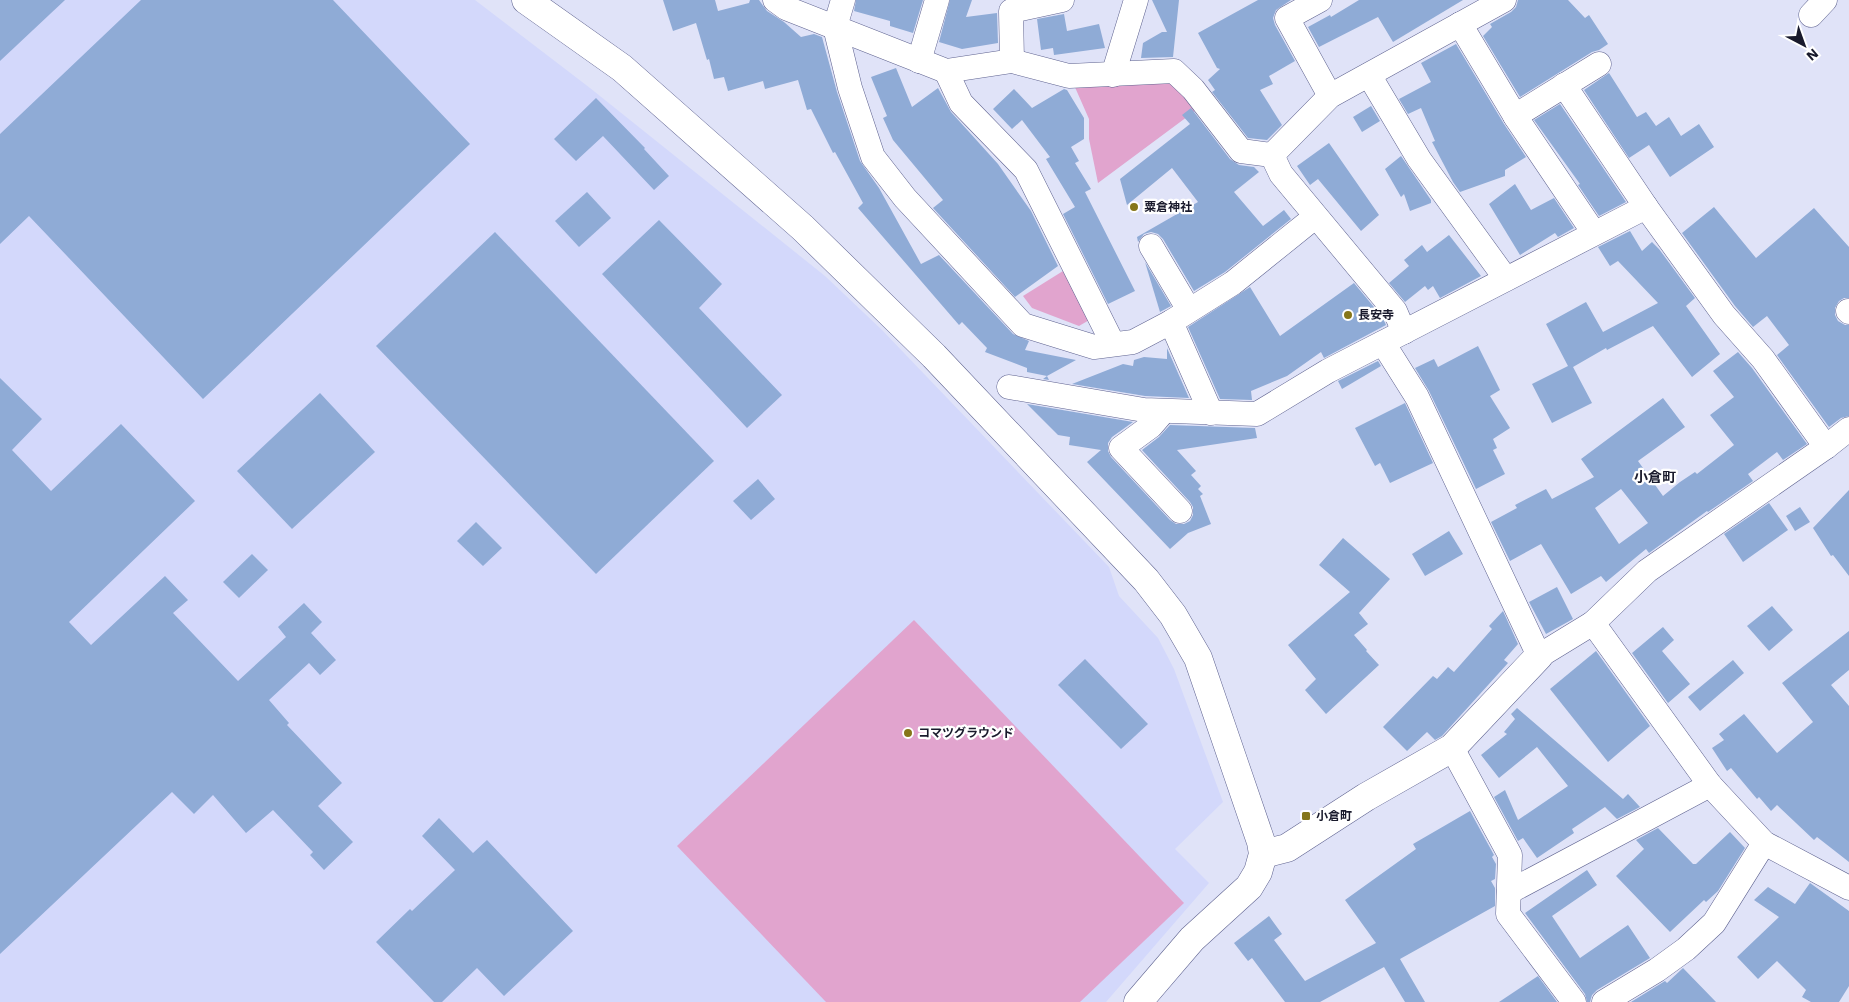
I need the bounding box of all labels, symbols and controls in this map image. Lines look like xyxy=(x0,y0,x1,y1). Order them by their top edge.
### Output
north arrow xyxy=(1779,20,1829,70)
text: N xyxy=(1803,45,1822,64)
place label: 粟倉神社 xyxy=(1144,200,1192,214)
marker: 粟倉神社 xyxy=(1128,201,1140,213)
place label: 長安寺 xyxy=(1358,308,1394,322)
marker: 長安寺 xyxy=(1342,309,1354,321)
district label: 小倉町 xyxy=(1634,469,1676,485)
place label: コマツグラウンド xyxy=(918,726,1014,740)
marker: コマツグラウンド xyxy=(902,727,914,739)
place label: 小倉町 xyxy=(1316,809,1352,823)
marker: 小倉町 xyxy=(1300,810,1312,822)

